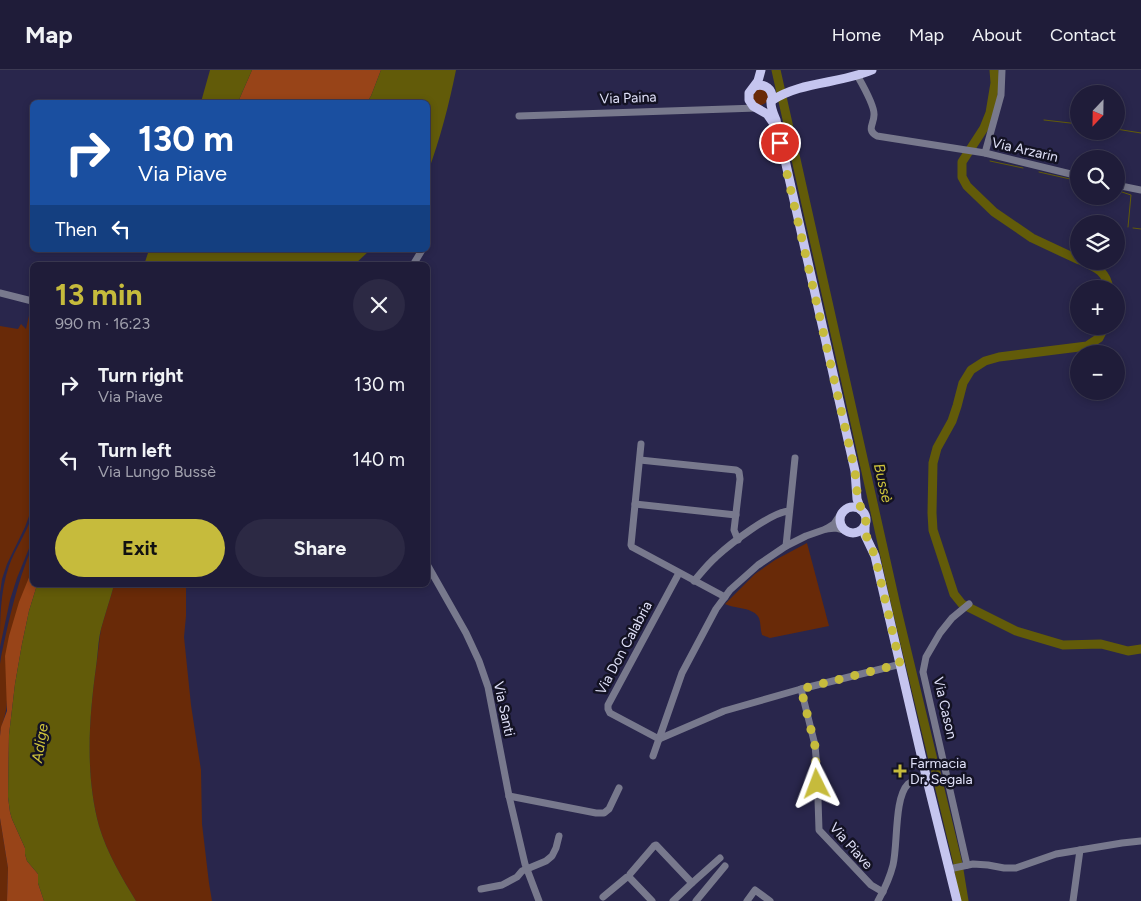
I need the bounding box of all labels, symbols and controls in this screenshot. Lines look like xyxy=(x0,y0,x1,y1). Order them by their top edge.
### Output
text: Map xyxy=(25,20,73,49)
text: Home xyxy=(832,24,881,46)
text: Map xyxy=(909,24,944,46)
text: About xyxy=(972,24,1022,46)
text: Contact xyxy=(1050,24,1116,46)
north arrow xyxy=(1070,85,1125,140)
map controls xyxy=(1070,85,1125,400)
street label: Via Paina xyxy=(599,89,657,107)
text: 130 m xyxy=(138,118,234,160)
icon: right xyxy=(55,120,120,185)
pin xyxy=(759,122,801,164)
icon: arrive xyxy=(766,129,794,157)
street label: Via Arzarin xyxy=(990,134,1060,166)
button: search xyxy=(1070,150,1125,205)
text: Via Piave xyxy=(138,160,227,187)
icon: left xyxy=(107,215,135,243)
button: layers xyxy=(1070,215,1125,270)
text: Then xyxy=(55,218,97,241)
text: 13 min xyxy=(55,276,143,313)
button: close xyxy=(353,279,405,331)
button: + xyxy=(1070,280,1125,335)
text: 990 m · 16:23 xyxy=(55,314,150,333)
button: − xyxy=(1070,345,1125,400)
text: Turn right xyxy=(98,364,184,387)
icon: right xyxy=(55,371,83,399)
text: 130 m xyxy=(354,373,405,396)
text: Via Piave xyxy=(98,387,163,406)
text: Turn left xyxy=(98,439,172,462)
icon: left xyxy=(55,446,83,474)
text: 140 m xyxy=(352,448,405,471)
text: Via Lungo Bussè xyxy=(98,462,216,481)
water label: Bussè xyxy=(870,462,896,504)
button: Exit xyxy=(55,519,225,577)
button: Share xyxy=(235,519,405,577)
street label: Via Don Calabria xyxy=(592,598,656,698)
street label: Via Cason xyxy=(930,675,960,741)
street label: Via Santi xyxy=(490,680,518,738)
water label: Adige xyxy=(28,722,52,765)
place label: Farmacia Dr. Segala xyxy=(910,755,973,788)
position arrow xyxy=(790,757,842,809)
marker: Farmacia Dr. Segala xyxy=(894,765,906,777)
street label: Via Piave xyxy=(826,819,877,873)

